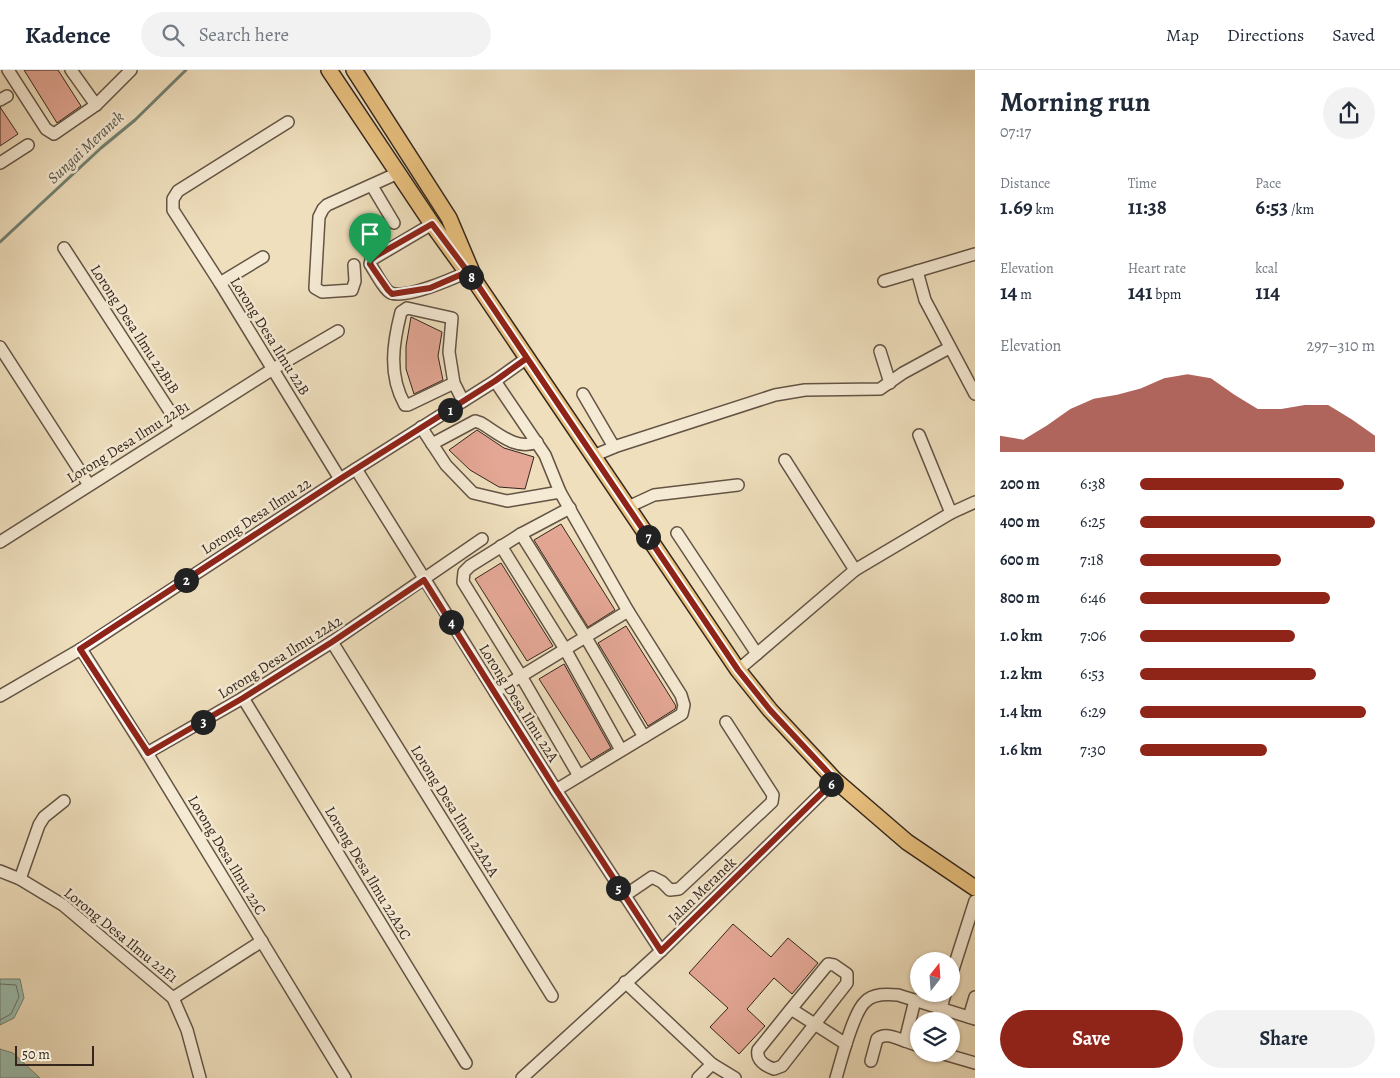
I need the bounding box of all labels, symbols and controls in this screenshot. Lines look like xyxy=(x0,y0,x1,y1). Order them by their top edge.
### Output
search box xyxy=(141,12,491,57)
text: Kadence xyxy=(25,19,111,51)
icon: search xyxy=(159,21,187,49)
text: Search here xyxy=(199,22,289,48)
text: Map xyxy=(1166,23,1199,47)
text: Directions xyxy=(1227,23,1304,47)
text: Saved xyxy=(1332,23,1375,47)
text: Morning run xyxy=(1000,83,1150,121)
button: share xyxy=(1323,87,1375,139)
water label: Sungai Meranek xyxy=(43,107,129,189)
text: 07:17 xyxy=(1000,121,1031,143)
text: Distance xyxy=(1000,174,1050,193)
text: Time xyxy=(1128,174,1157,193)
text: Pace xyxy=(1255,174,1281,193)
text: 1.69 xyxy=(1000,193,1033,221)
text: 11:38 xyxy=(1128,193,1167,221)
text: 6:53 xyxy=(1255,193,1288,221)
text: km xyxy=(1033,200,1054,219)
text: /km xyxy=(1288,200,1314,219)
pin xyxy=(349,213,391,264)
icon: arrive xyxy=(356,220,384,248)
text: Elevation xyxy=(1000,259,1054,278)
text: Heart rate xyxy=(1128,259,1186,278)
text: kcal xyxy=(1255,259,1278,278)
street label: Lorong Desa Ilmu 22B1B xyxy=(86,261,184,397)
pin: 8 xyxy=(458,264,484,290)
text: 8 xyxy=(468,268,475,287)
street label: Lorong Desa Ilmu 22B xyxy=(225,273,315,399)
text: 14 xyxy=(1000,278,1017,306)
text: 141 xyxy=(1128,278,1153,306)
text: 114 xyxy=(1255,278,1280,306)
text: m xyxy=(1017,285,1032,304)
text: bpm xyxy=(1153,285,1182,304)
text: Elevation xyxy=(1000,335,1061,357)
text: 297–310 m xyxy=(1307,335,1375,357)
street label: Lorong Desa Ilmu 22B1 xyxy=(63,396,193,488)
pin: 1 xyxy=(438,398,462,422)
text: 1 xyxy=(448,401,453,420)
street label: Lorong Desa Ilmu 22 xyxy=(197,473,315,559)
text: 200 m xyxy=(1000,473,1040,495)
text: 6:38 xyxy=(1080,473,1106,495)
text: 400 m xyxy=(1000,511,1040,533)
text: 6:25 xyxy=(1080,511,1106,533)
pin: 7 xyxy=(636,524,660,550)
text: 7 xyxy=(646,528,651,547)
text: 600 m xyxy=(1000,549,1040,571)
text: 7:18 xyxy=(1080,549,1104,571)
pin: 2 xyxy=(174,568,198,592)
text: 2 xyxy=(183,571,190,590)
text: 800 m xyxy=(1000,587,1040,609)
text: 6:46 xyxy=(1080,587,1106,609)
pin: 4 xyxy=(438,610,464,634)
street label: Lorong Desa Ilmu 22A2 xyxy=(214,611,346,703)
text: 4 xyxy=(448,613,455,632)
text: 1.0 km xyxy=(1000,625,1043,647)
text: 7:06 xyxy=(1080,625,1106,647)
street label: Lorong Desa Ilmu 22A xyxy=(475,640,564,766)
text: 1.2 km xyxy=(1000,663,1042,685)
text: 6:53 xyxy=(1080,663,1105,685)
text: 1.4 km xyxy=(1000,701,1042,723)
text: 6:29 xyxy=(1080,701,1106,723)
pin: 3 xyxy=(190,710,216,734)
text: 3 xyxy=(200,713,207,732)
text: 1.6 km xyxy=(1000,739,1042,761)
text: 7:30 xyxy=(1080,739,1106,761)
street label: Lorong Desa Ilmu 22A2A xyxy=(406,741,504,881)
pin: 6 xyxy=(818,772,844,796)
text: 6 xyxy=(828,775,835,794)
street label: Lorong Desa Ilmu 22C xyxy=(183,791,271,919)
street label: Lorong Desa Ilmu 22A2C xyxy=(320,803,416,943)
street label: Jalan Meranek xyxy=(664,852,741,928)
pin: 5 xyxy=(606,876,630,900)
text: 5 xyxy=(616,879,621,898)
street label: Lorong Desa Ilmu 22E1 xyxy=(60,883,182,987)
north arrow xyxy=(910,952,960,1002)
map controls xyxy=(910,952,960,1062)
button: Save xyxy=(1000,1010,1183,1068)
button: Share xyxy=(1193,1010,1375,1068)
button: layers xyxy=(910,1012,960,1062)
scale bar xyxy=(15,1043,94,1066)
text: 50 m xyxy=(22,1045,50,1064)

